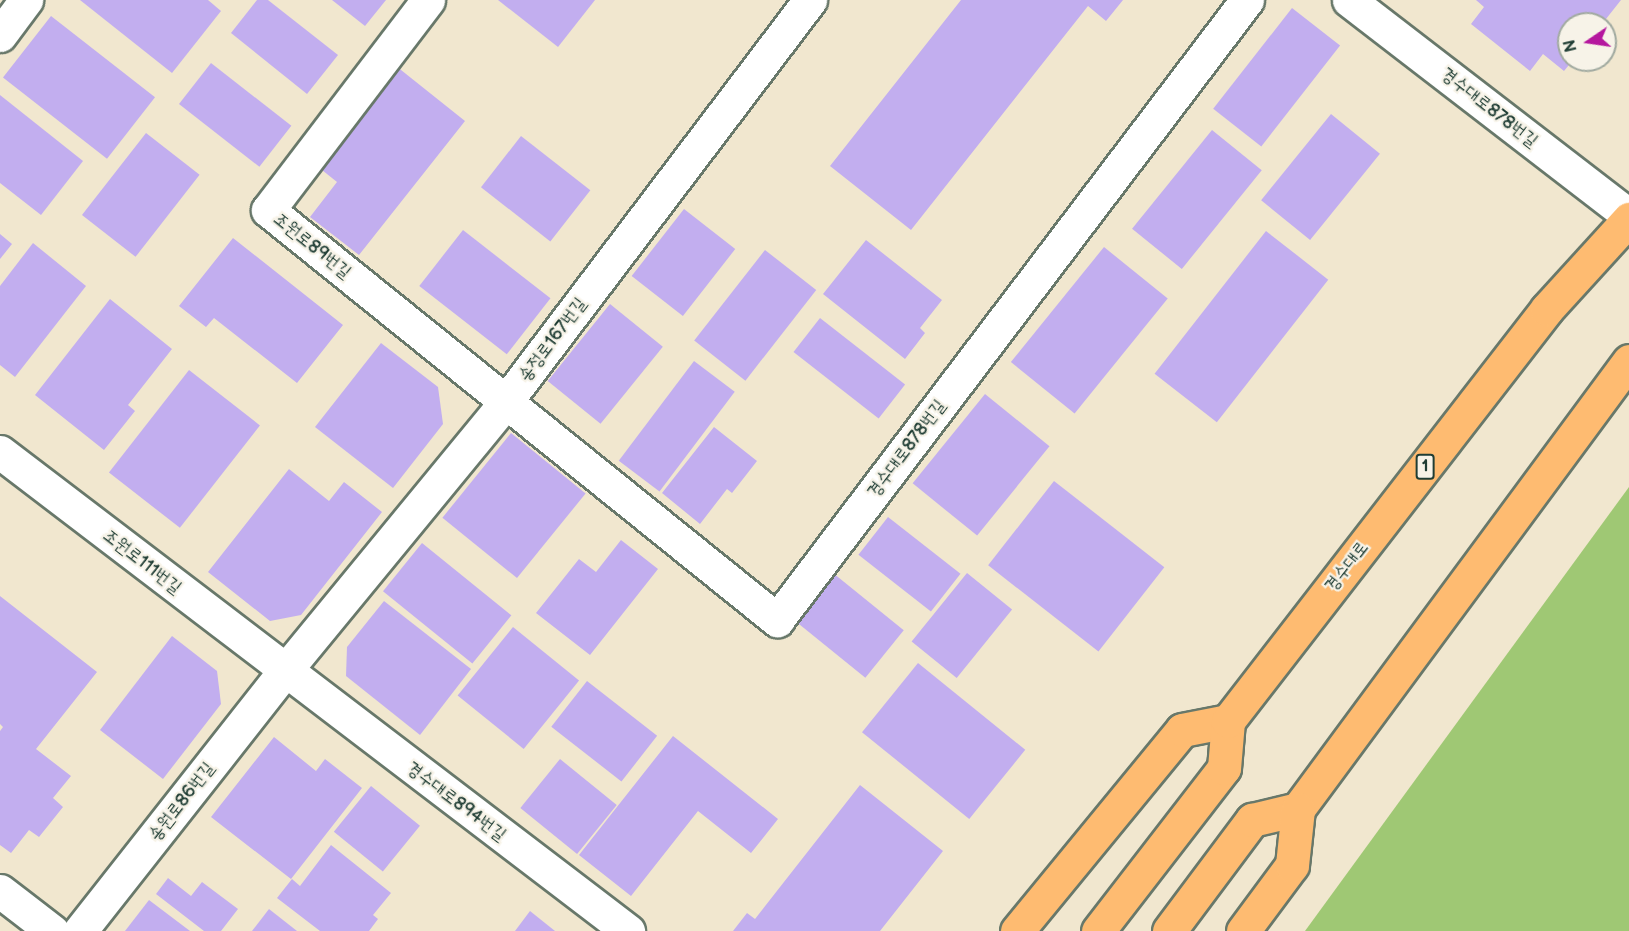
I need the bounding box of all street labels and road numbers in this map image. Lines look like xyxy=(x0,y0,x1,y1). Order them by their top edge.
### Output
street label: 경수대로878번길 xyxy=(1436,64,1542,152)
street label: 조원로89번길 xyxy=(269,208,355,284)
street label: 송정로167번길 xyxy=(515,294,591,386)
street label: 경수대로878번길 xyxy=(863,396,951,502)
road number: 1 xyxy=(1414,454,1436,480)
street label: 조원로111번길 xyxy=(99,525,185,599)
street label: 경수대로 xyxy=(1321,538,1373,596)
street label: 송원로86번길 xyxy=(145,758,219,846)
street label: 경수대로894번길 xyxy=(402,758,510,846)

